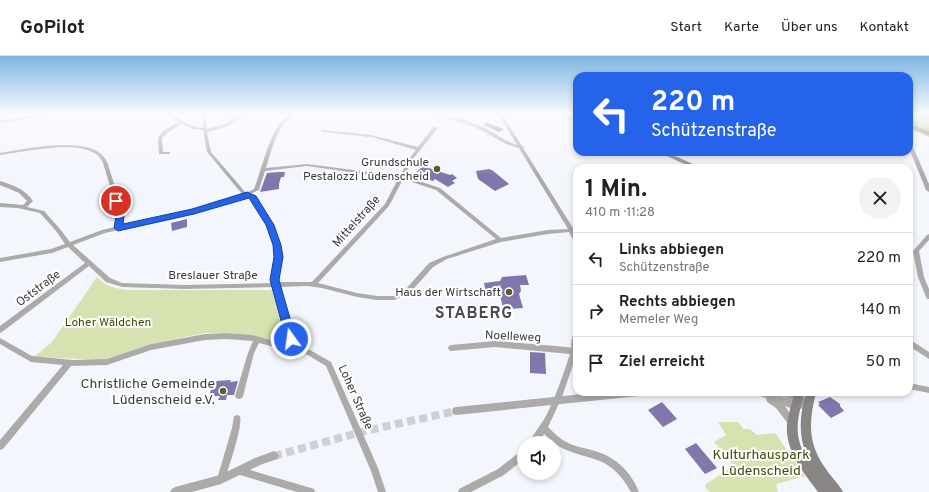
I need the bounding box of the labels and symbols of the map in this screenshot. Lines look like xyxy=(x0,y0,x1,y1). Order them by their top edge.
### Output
place label: Grundschule Pestalozzi Lüdenscheid xyxy=(303,155,429,185)
marker: Grundschule Pestalozzi Lüdenscheid xyxy=(432,164,442,174)
pin xyxy=(99,184,133,218)
street label: Mittelstraße xyxy=(329,192,384,251)
street label: Oststraße xyxy=(13,267,64,311)
street label: Breslauer Straße xyxy=(168,268,258,284)
place label: Haus der Wirtschaft xyxy=(395,285,501,301)
marker: Haus der Wirtschaft xyxy=(504,287,514,297)
district label: STABERG xyxy=(435,304,513,324)
park label: Loher Wäldchen xyxy=(65,315,151,331)
position arrow xyxy=(270,318,312,360)
street label: Noelleweg xyxy=(484,328,542,346)
street label: Loher Straße xyxy=(334,362,377,432)
place label: Christliche Gemeinde Lüdenscheid e.V. xyxy=(80,376,215,409)
marker: Christliche Gemeinde Lüdenscheid e.V. xyxy=(218,386,228,396)
park label: Kulturhauspark Lüdenscheid xyxy=(712,447,810,480)

